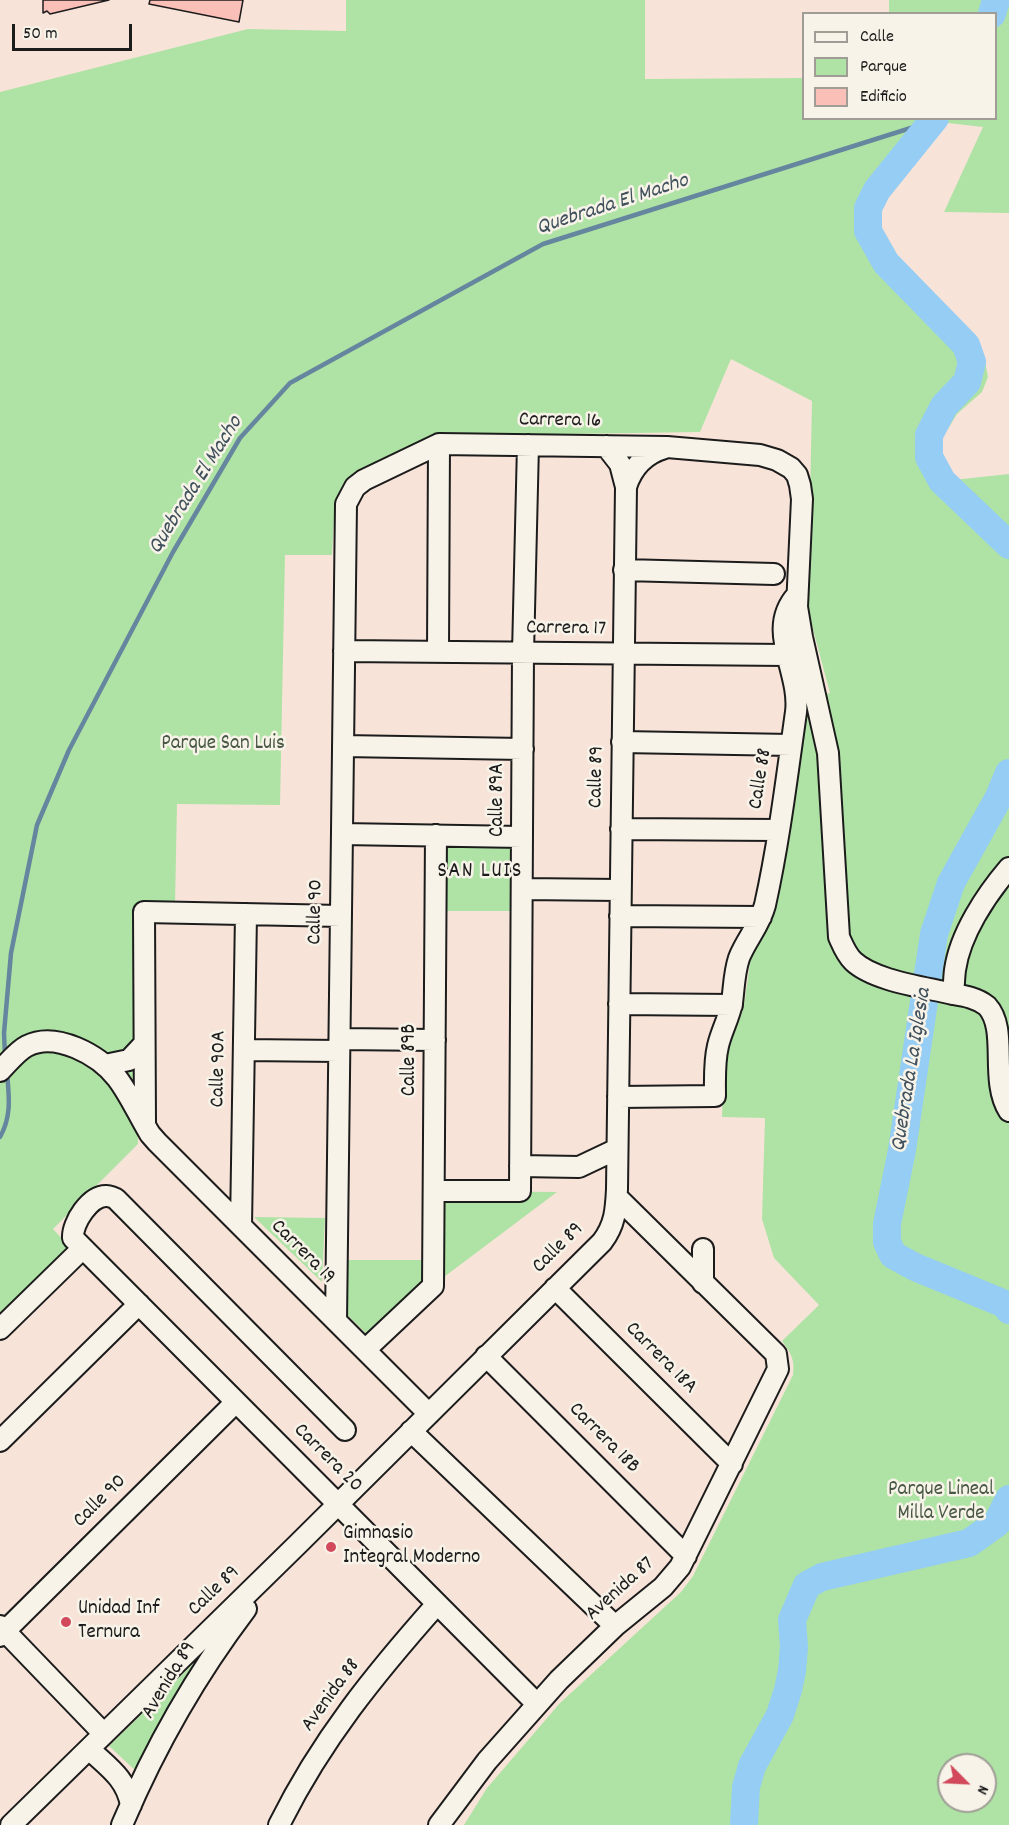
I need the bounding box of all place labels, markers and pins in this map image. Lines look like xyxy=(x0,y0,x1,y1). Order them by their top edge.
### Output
place label: Gimnasio Integral Moderno xyxy=(343,1522,480,1572)
marker: Gimnasio Integral Moderno xyxy=(324,1540,338,1554)
place label: Unidad Inf Ternura xyxy=(78,1597,160,1647)
marker: Unidad Inf Ternura xyxy=(59,1615,73,1629)

